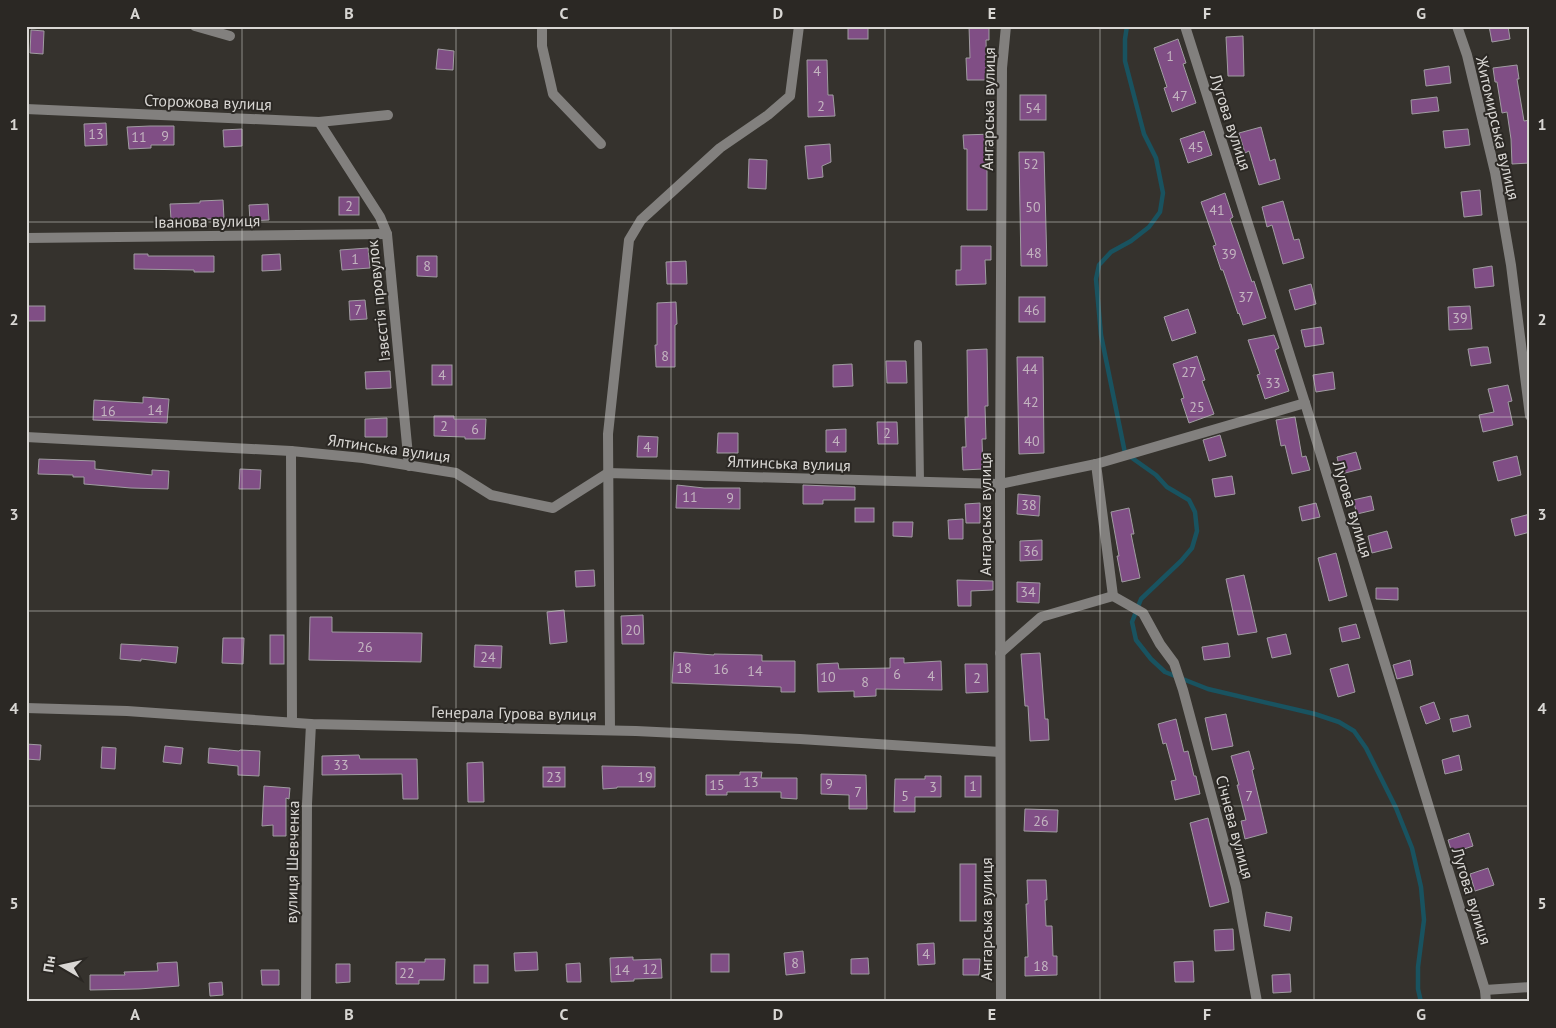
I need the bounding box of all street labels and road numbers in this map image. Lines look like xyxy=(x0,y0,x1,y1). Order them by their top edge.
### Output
street label: Ангарська вулиця xyxy=(977,47,999,171)
street label: Житомирська вулиця xyxy=(1472,53,1524,202)
street label: Лугова вулиця xyxy=(1206,70,1256,173)
street label: Сторожова вулиця xyxy=(144,90,272,114)
street label: Іванова вулиця xyxy=(154,210,260,232)
street label: Ізвєстія провулок xyxy=(362,239,394,363)
street label: Ялтинська вулиця xyxy=(326,429,452,467)
street label: Ялтинська вулиця xyxy=(727,451,851,475)
street label: Ангарська вулиця xyxy=(975,452,995,576)
street label: Лугова вулиця xyxy=(1328,457,1377,560)
street label: Генерала Гурова вулиця xyxy=(431,702,597,724)
street label: Січнева вулиця xyxy=(1212,773,1258,881)
street label: вулиця Шевченка xyxy=(281,800,303,924)
street label: Лугова вулиця xyxy=(1447,844,1496,947)
street label: Ангарська вулиця xyxy=(976,857,996,981)

